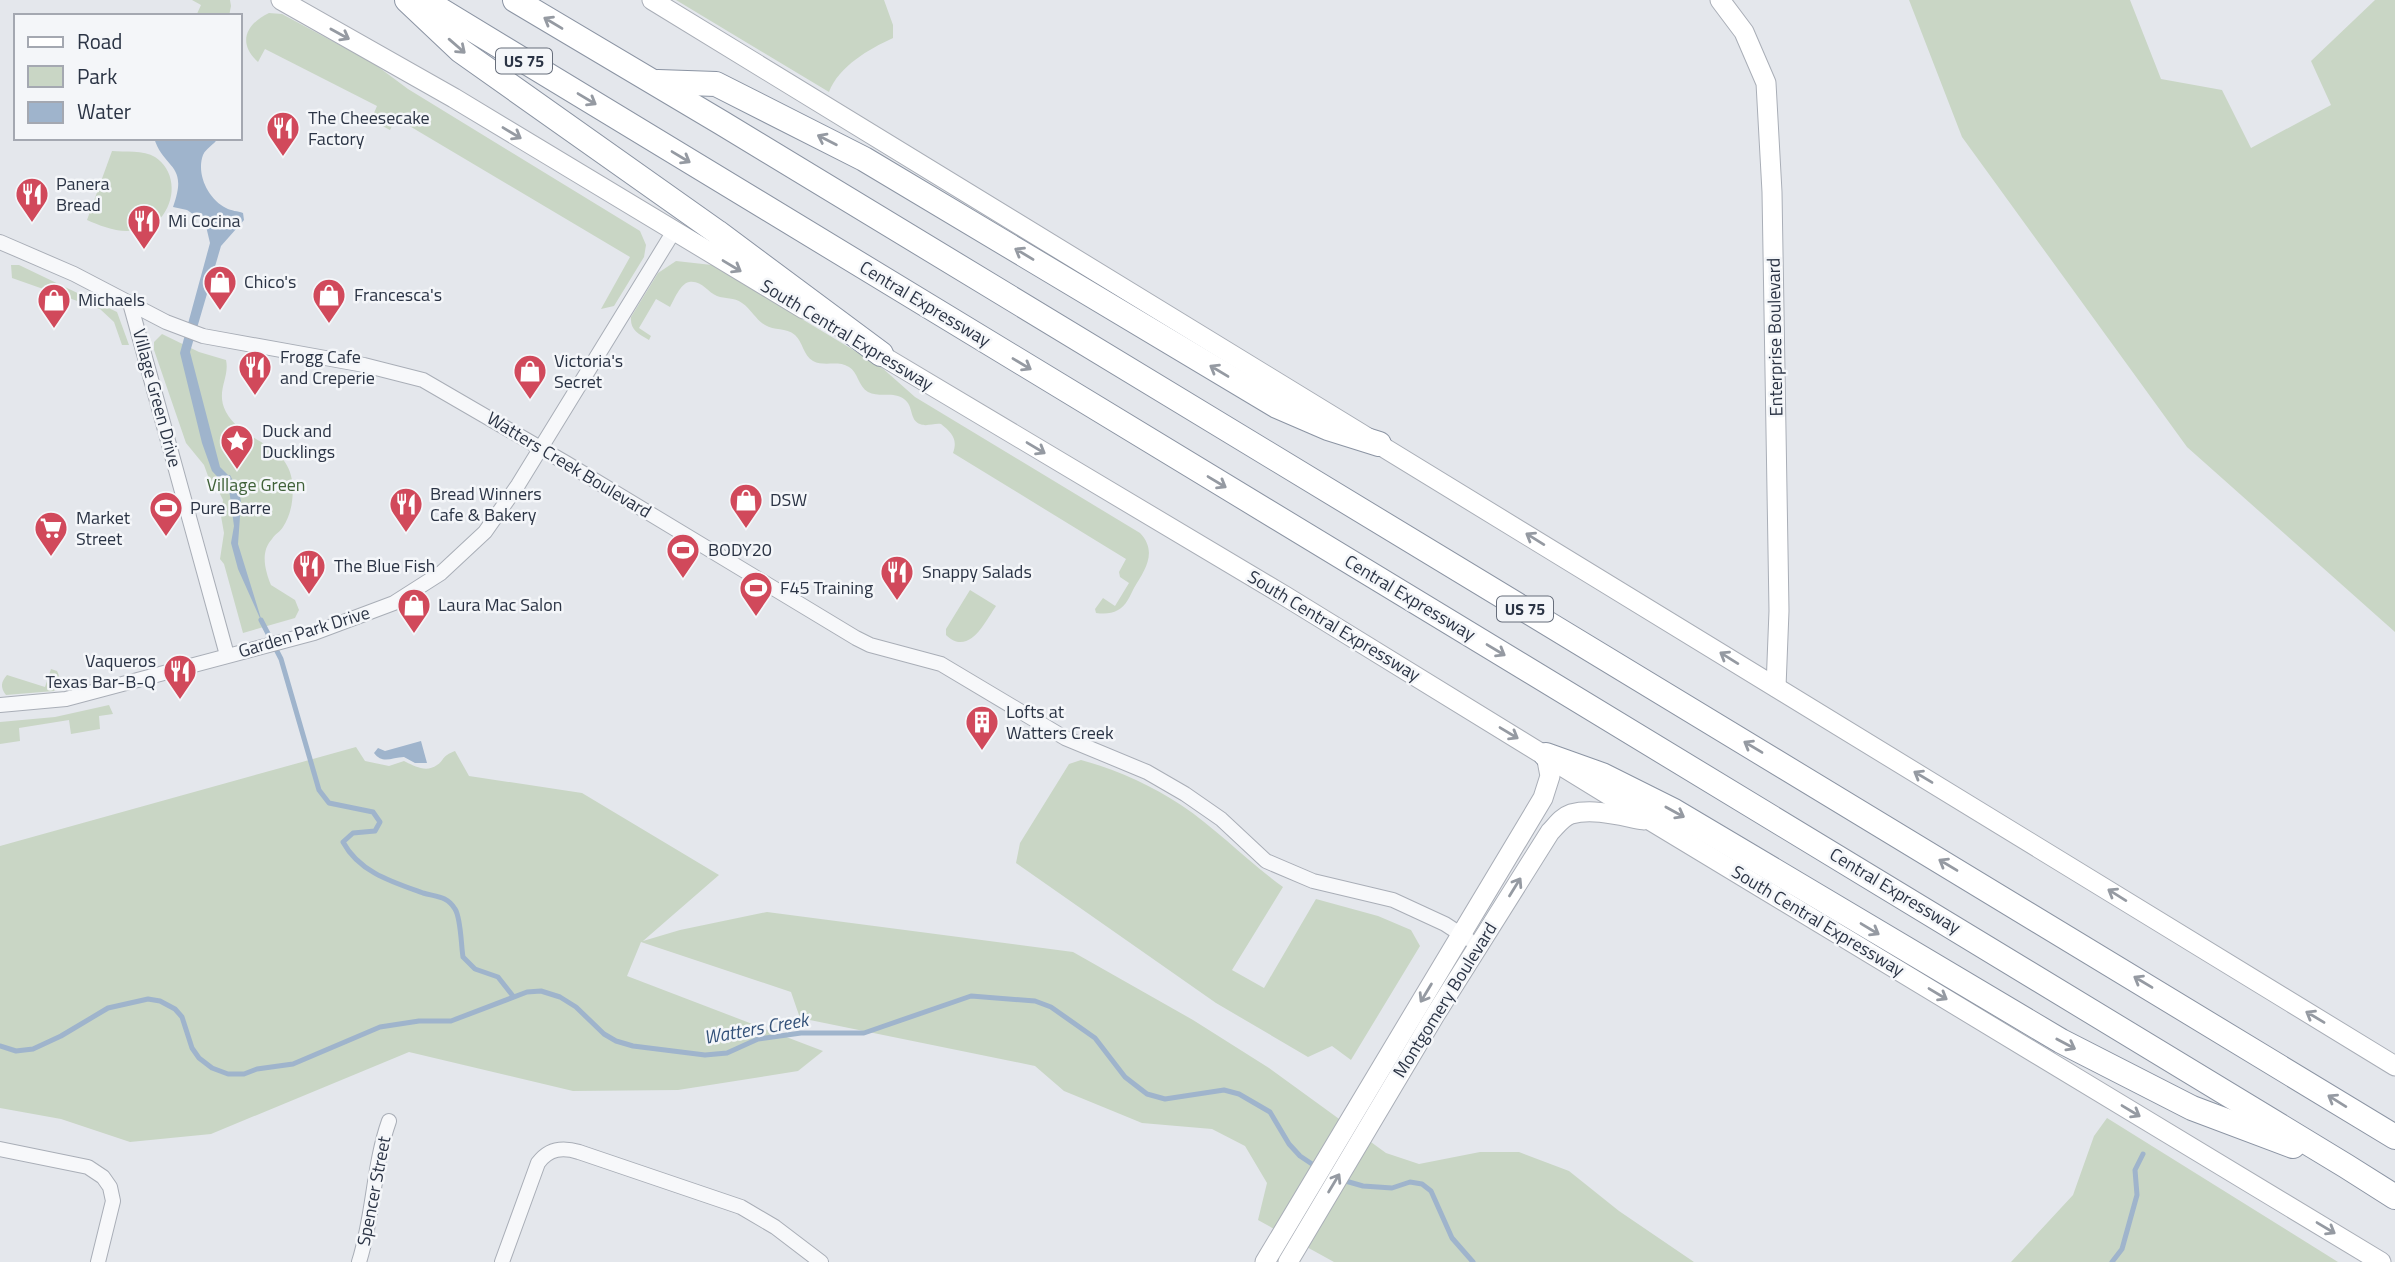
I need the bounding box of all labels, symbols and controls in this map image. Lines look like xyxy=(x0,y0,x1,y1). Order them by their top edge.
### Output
legend xyxy=(14,14,242,140)
one-way arrow xyxy=(543,15,563,29)
text: Road xyxy=(77,25,122,57)
one-way arrow xyxy=(329,28,350,41)
one-way arrow xyxy=(447,38,465,54)
road number: US 75 xyxy=(496,48,552,74)
text: Park xyxy=(77,60,117,92)
one-way arrow xyxy=(576,93,596,107)
text: Water xyxy=(77,95,131,127)
place label: The Cheesecake Factory xyxy=(308,104,430,152)
restaurant icon: The Cheesecake Factory xyxy=(264,109,302,158)
one-way arrow xyxy=(502,127,522,141)
one-way arrow xyxy=(817,133,838,147)
one-way arrow xyxy=(671,150,691,164)
place label: Panera Bread xyxy=(56,170,110,218)
restaurant icon: Panera Bread xyxy=(13,175,51,224)
restaurant icon: Mi Cocina xyxy=(125,202,163,251)
place label: Mi Cocina xyxy=(168,207,241,234)
one-way arrow xyxy=(1014,246,1034,260)
street label: Central Expressway xyxy=(855,254,996,354)
street label: Enterprise Boulevard xyxy=(1760,257,1789,417)
one-way arrow xyxy=(722,259,742,273)
shop icon: Chico's xyxy=(201,263,239,312)
place label: Chico's xyxy=(244,268,296,295)
street label: South Central Expressway xyxy=(756,272,939,397)
shop icon: Francesca's xyxy=(310,276,348,325)
shop icon: Michaels xyxy=(35,281,73,330)
place label: Francesca's xyxy=(354,281,442,308)
place label: Michaels xyxy=(78,286,145,313)
street label: Village Green Drive xyxy=(126,326,189,470)
place label: Frogg Cafe and Creperie xyxy=(280,343,375,391)
place label: Victoria's Secret xyxy=(554,347,623,395)
restaurant icon: Frogg Cafe and Creperie xyxy=(236,348,274,397)
shop icon: Victoria's Secret xyxy=(511,352,549,401)
one-way arrow xyxy=(1012,357,1032,371)
one-way arrow xyxy=(1209,364,1229,378)
street label: Watters Creek Boulevard xyxy=(482,405,657,525)
place label: Duck and Ducklings xyxy=(262,417,335,465)
place icon: Duck and Ducklings xyxy=(218,422,256,471)
one-way arrow xyxy=(1025,442,1045,456)
park label: Village Green xyxy=(206,471,306,498)
one-way arrow xyxy=(1207,475,1227,489)
place label: Bread Winners Cafe & Bakery xyxy=(430,480,542,528)
shop icon: DSW xyxy=(727,481,765,530)
restaurant icon: Bread Winners Cafe & Bakery xyxy=(387,485,425,534)
place label: DSW xyxy=(770,486,807,513)
sports icon: Pure Barre xyxy=(147,489,185,538)
place label: Pure Barre xyxy=(190,494,271,521)
place label: Market Street xyxy=(76,504,131,552)
supermarket icon: Market Street xyxy=(32,509,70,558)
sports icon: BODY20 xyxy=(664,531,702,580)
one-way arrow xyxy=(1525,532,1545,546)
place label: BODY20 xyxy=(708,536,772,563)
restaurant icon: The Blue Fish xyxy=(290,547,328,596)
street label: Central Expressway xyxy=(1340,548,1481,648)
place label: The Blue Fish xyxy=(334,552,435,579)
restaurant icon: Snappy Salads xyxy=(878,553,916,602)
place label: Snappy Salads xyxy=(922,558,1032,585)
street label: South Central Expressway xyxy=(1243,563,1426,688)
sports icon: F45 Training xyxy=(737,569,775,618)
place label: F45 Training xyxy=(780,574,873,601)
shop icon: Laura Mac Salon xyxy=(395,586,433,635)
place label: Laura Mac Salon xyxy=(438,591,562,618)
road number: US 75 xyxy=(1497,596,1553,622)
street label: Garden Park Drive xyxy=(235,599,373,664)
one-way arrow xyxy=(1485,643,1505,657)
place label: Vaqueros Texas Bar-B-Q xyxy=(45,647,156,695)
one-way arrow xyxy=(1719,651,1739,665)
restaurant icon: Vaqueros Texas Bar-B-Q xyxy=(161,652,199,701)
place label: Lofts at Watters Creek xyxy=(1006,698,1114,746)
building icon: Lofts at Watters Creek xyxy=(963,703,1001,752)
one-way arrow xyxy=(1499,726,1519,740)
one-way arrow xyxy=(1744,739,1764,753)
one-way arrow xyxy=(1913,770,1933,784)
one-way arrow xyxy=(1664,806,1685,819)
street label: Central Expressway xyxy=(1825,841,1966,941)
one-way arrow xyxy=(1939,857,1959,871)
street label: South Central Expressway xyxy=(1727,858,1910,983)
one-way arrow xyxy=(1508,878,1522,898)
one-way arrow xyxy=(2108,888,2128,902)
street label: Montgomery Boulevard xyxy=(1386,917,1503,1083)
one-way arrow xyxy=(1860,922,1880,936)
one-way arrow xyxy=(2133,975,2153,989)
one-way arrow xyxy=(1418,983,1432,1003)
one-way arrow xyxy=(1928,988,1948,1002)
water label: Watters Creek xyxy=(702,1004,813,1051)
one-way arrow xyxy=(2305,1009,2325,1023)
one-way arrow xyxy=(2056,1037,2076,1051)
one-way arrow xyxy=(2328,1093,2348,1107)
one-way arrow xyxy=(2120,1104,2140,1118)
street label: Spencer Street xyxy=(350,1133,398,1248)
one-way arrow xyxy=(1328,1174,1342,1194)
one-way arrow xyxy=(2315,1222,2335,1236)

